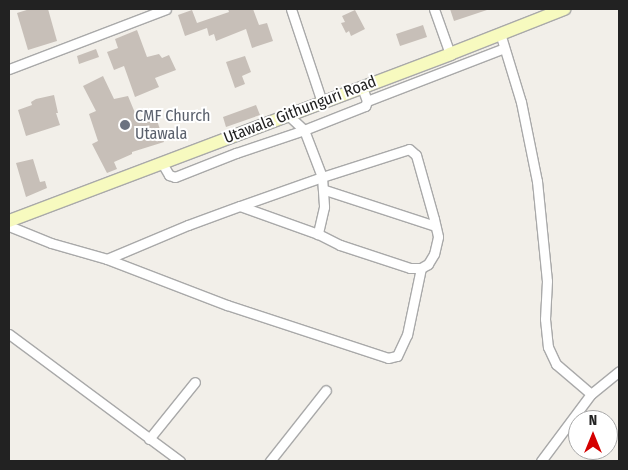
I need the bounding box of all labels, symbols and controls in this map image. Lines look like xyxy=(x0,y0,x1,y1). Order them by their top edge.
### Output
street label: Utawala Githunguri Road xyxy=(221,72,379,148)
place label: CMF Church Utawala xyxy=(135,106,210,144)
marker: CMF Church Utawala xyxy=(119,119,131,131)
north arrow xyxy=(568,410,618,460)
text: N xyxy=(589,412,597,429)

